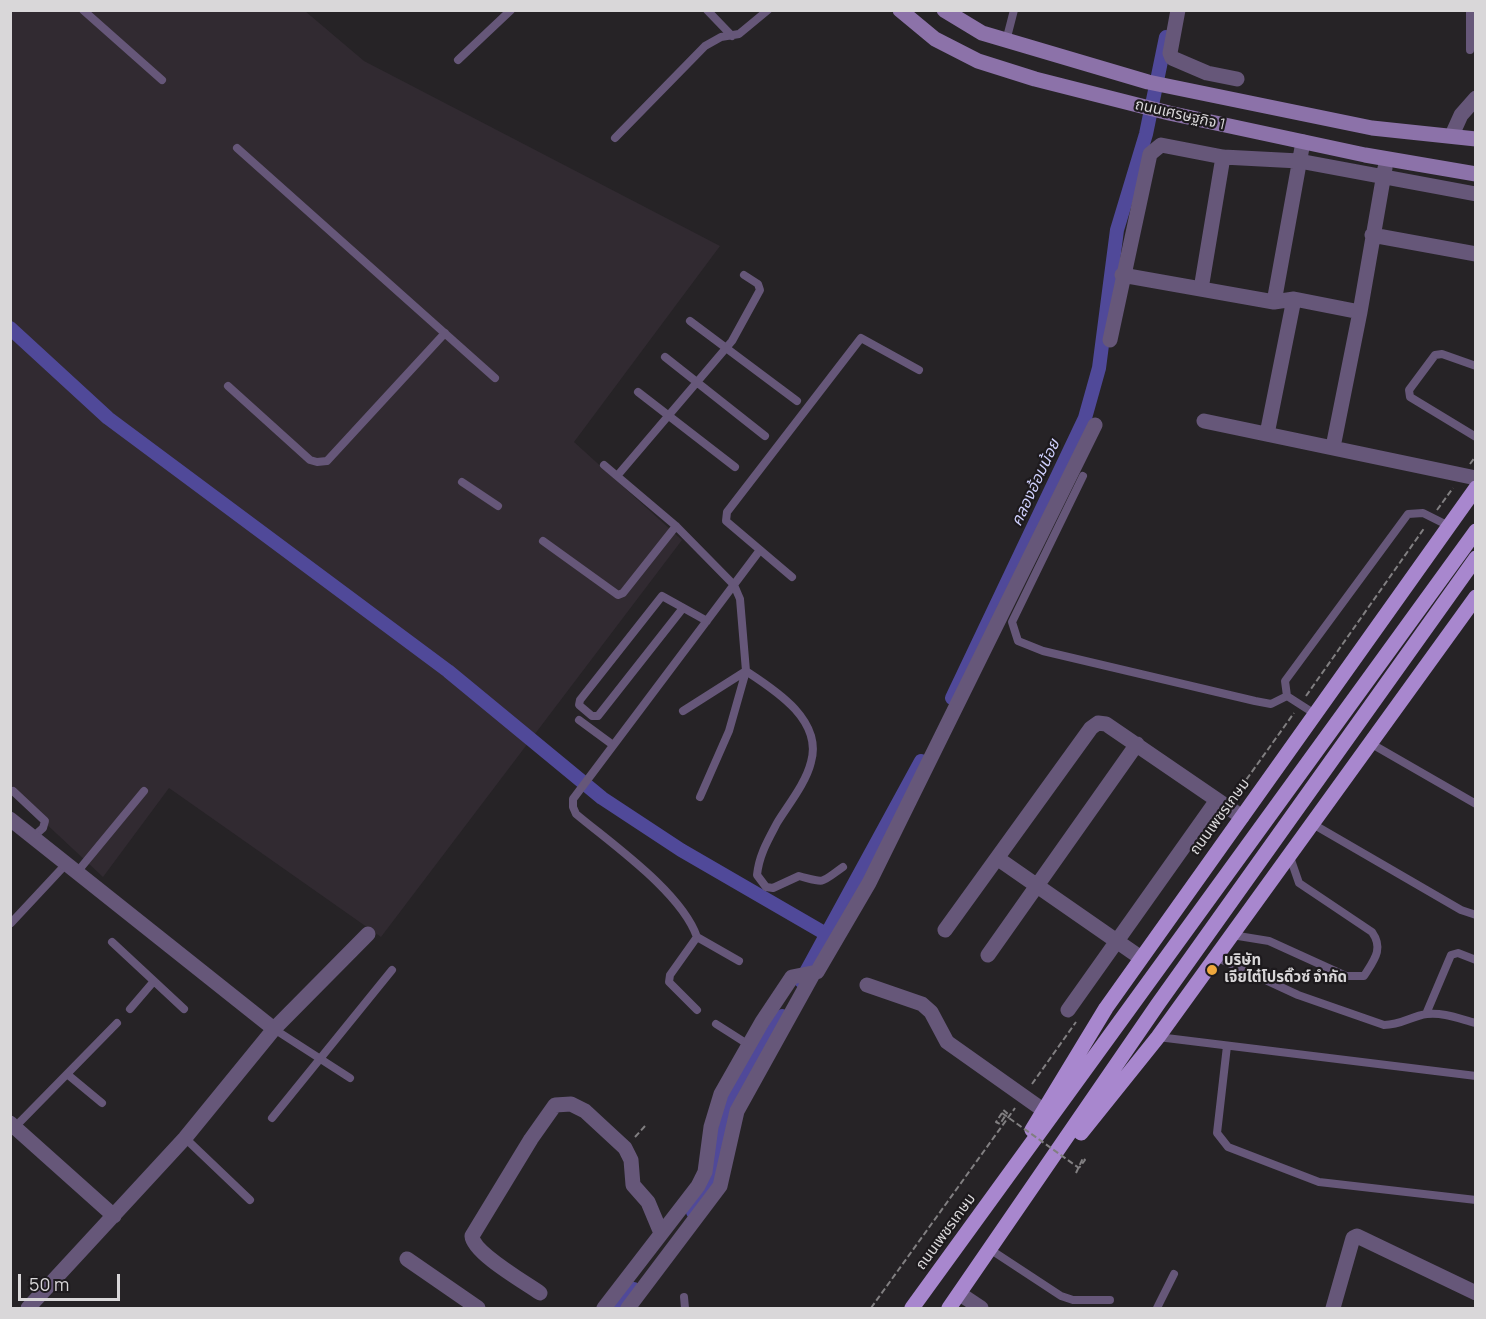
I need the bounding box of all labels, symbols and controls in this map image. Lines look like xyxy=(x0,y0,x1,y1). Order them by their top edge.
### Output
street label: ถนนเศรษฐกิจ 1 xyxy=(1133,96,1227,134)
water label: คลองอ้อมน้อย xyxy=(1008,437,1064,529)
street label: ถนนเพชรเกษม xyxy=(1186,775,1254,859)
place label: บริษัท เจียไต๋โปรดิ๊วซ์ จำกัด xyxy=(1224,952,1347,987)
marker: บริษัท เจียไต๋โปรดิ๊วซ์ จำกัด xyxy=(1205,963,1219,977)
street label: ถนนเพชรเกษม xyxy=(912,1190,980,1274)
scale bar xyxy=(21,1262,123,1300)
text: 50 m xyxy=(29,1272,69,1296)

